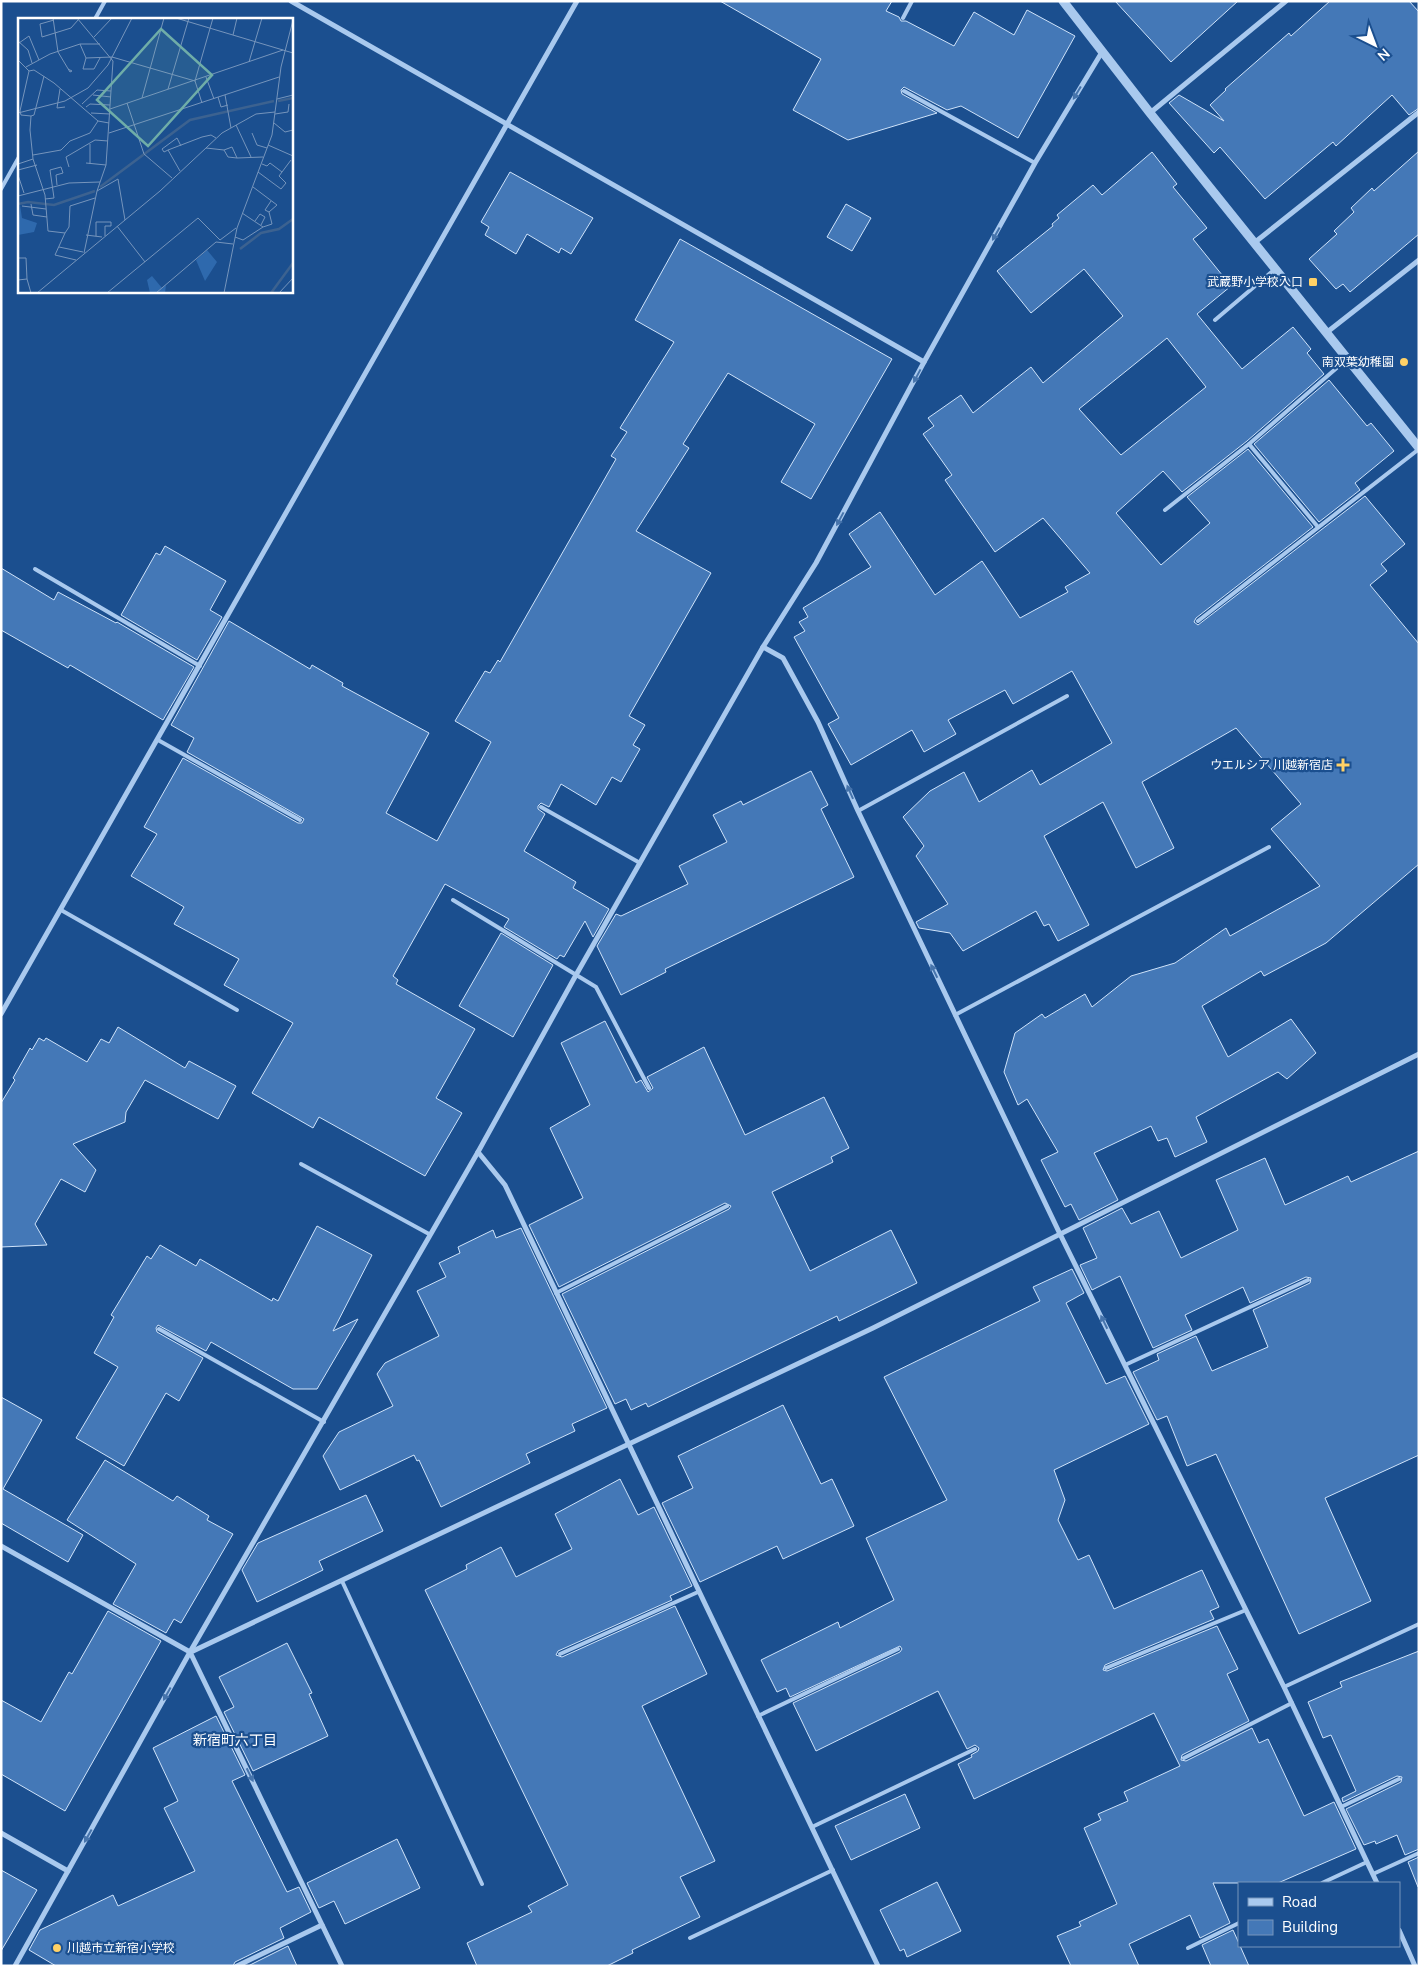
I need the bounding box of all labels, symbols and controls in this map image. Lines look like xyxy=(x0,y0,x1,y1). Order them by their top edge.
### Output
inset map xyxy=(18,18,292,292)
north arrow xyxy=(1350,20,1400,70)
text: N xyxy=(1373,44,1394,65)
one-way arrow xyxy=(1073,87,1082,100)
one-way arrow xyxy=(991,227,1000,241)
place label: 武蔵野小学校入口 xyxy=(1207,274,1303,290)
marker: 武蔵野小学校入口 xyxy=(1307,276,1319,288)
place label: 南双葉幼稚園 xyxy=(1322,354,1394,370)
marker: 南双葉幼稚園 xyxy=(1398,356,1410,368)
one-way arrow xyxy=(912,369,921,383)
one-way arrow xyxy=(835,512,844,526)
place label: ウエルシア 川越新宿店 xyxy=(1210,757,1333,773)
marker: ウエルシア 川越新宿店 xyxy=(1337,759,1349,771)
one-way arrow xyxy=(845,785,853,799)
one-way arrow xyxy=(930,964,938,978)
one-way arrow xyxy=(1100,1315,1108,1329)
one-way arrow xyxy=(162,1688,171,1701)
district label: 新宿町六丁目 xyxy=(193,1731,277,1750)
one-way arrow xyxy=(245,1767,254,1782)
one-way arrow xyxy=(83,1830,92,1843)
legend xyxy=(1238,1882,1400,1947)
text: Road xyxy=(1282,1892,1317,1912)
text: Building xyxy=(1282,1917,1338,1937)
place label: 川越市立新宿小学校 xyxy=(67,1940,175,1956)
marker: 川越市立新宿小学校 xyxy=(51,1942,63,1954)

